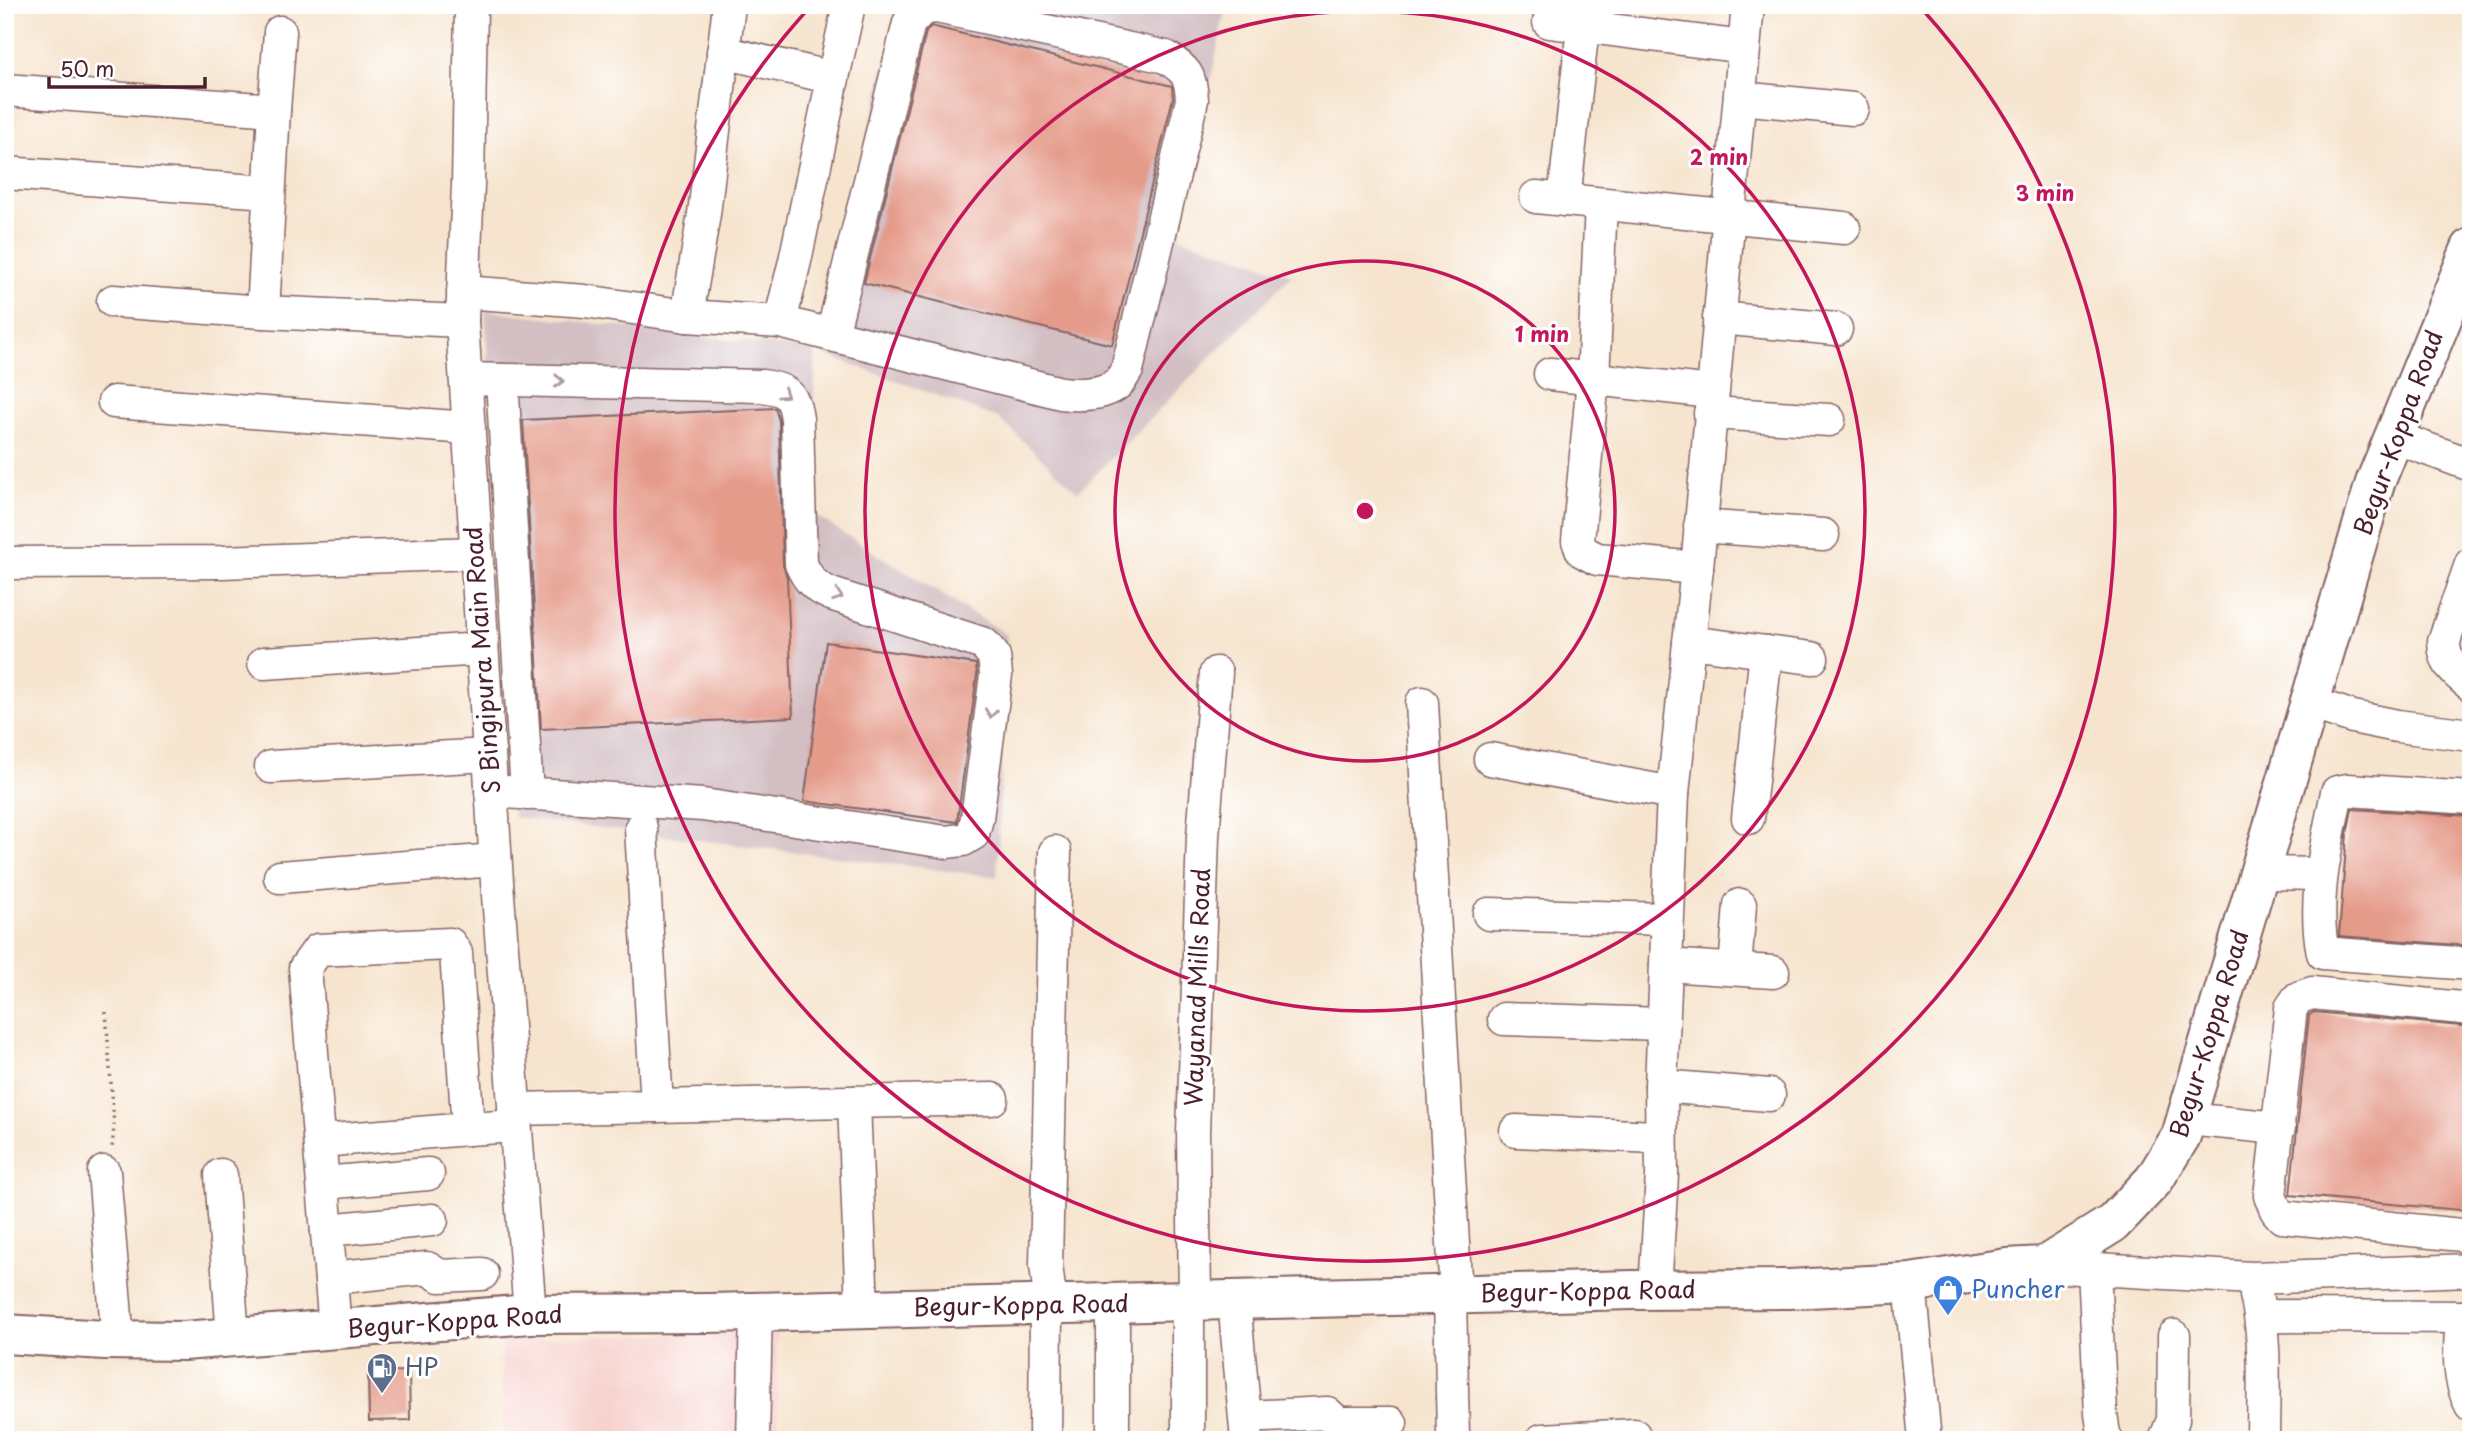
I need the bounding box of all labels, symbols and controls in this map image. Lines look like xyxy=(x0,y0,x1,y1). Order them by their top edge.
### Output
scale bar xyxy=(49,46,205,90)
text: 50 m xyxy=(60,52,114,84)
text: 2 min xyxy=(1690,140,1748,172)
text: 3 min xyxy=(2015,176,2075,208)
text: 1 min xyxy=(1515,317,1569,349)
street label: Begur-Koppa Road xyxy=(2343,325,2451,540)
one-way arrow xyxy=(554,373,564,389)
one-way arrow xyxy=(776,386,789,399)
centre of rings xyxy=(1353,499,1377,523)
street label: S Bingipura Main Road xyxy=(454,525,508,795)
one-way arrow xyxy=(831,588,843,602)
one-way arrow xyxy=(984,707,999,719)
street label: Wayanad Mills Road xyxy=(1174,867,1218,1107)
street label: Begur-Koppa Road xyxy=(2159,925,2257,1142)
street label: Begur-Koppa Road xyxy=(1480,1270,1696,1310)
place label: Puncher xyxy=(1971,1270,2066,1306)
shop icon: Puncher xyxy=(1931,1273,1965,1317)
street label: Begur-Koppa Road xyxy=(913,1284,1129,1324)
street label: Begur-Koppa Road xyxy=(346,1295,564,1345)
place label: HP xyxy=(405,1348,438,1384)
fuel station icon: HP xyxy=(365,1351,399,1395)

